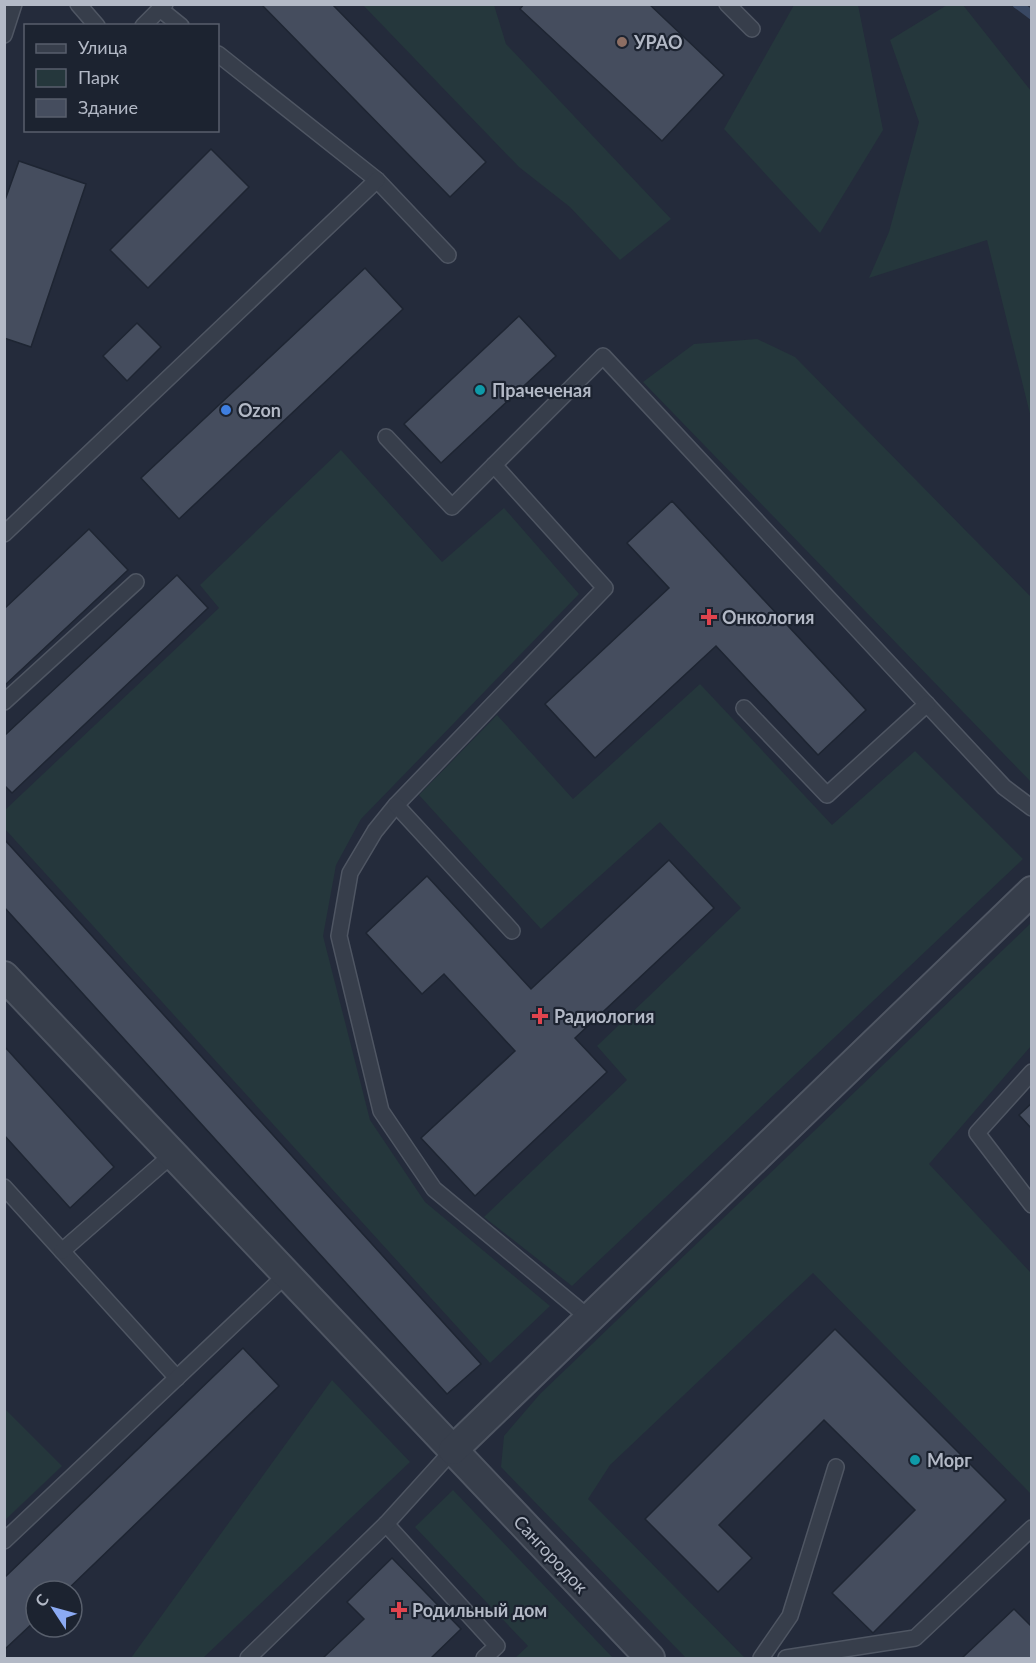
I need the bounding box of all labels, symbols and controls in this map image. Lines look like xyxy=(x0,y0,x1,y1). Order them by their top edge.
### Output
legend xyxy=(24,24,219,132)
place label: УРАО xyxy=(633,31,683,53)
marker: УРАО xyxy=(615,35,629,49)
text: Улица xyxy=(78,36,128,58)
text: Парк xyxy=(78,66,120,88)
text: Здание xyxy=(78,96,138,118)
place label: Прачеченая xyxy=(492,379,591,401)
marker: Прачеченая xyxy=(473,383,487,397)
place label: Ozon xyxy=(238,399,281,421)
marker: Ozon xyxy=(219,403,233,417)
place label: Онкология xyxy=(722,606,815,628)
marker: Онкология xyxy=(700,608,718,626)
place label: Радиология xyxy=(554,1005,654,1027)
marker: Радиология xyxy=(531,1007,549,1025)
place label: Морг xyxy=(927,1449,972,1471)
marker: Морг xyxy=(908,1453,922,1467)
street label: Сангородок xyxy=(509,1510,593,1598)
north arrow xyxy=(24,1579,84,1639)
text: С xyxy=(31,1590,52,1610)
place label: Родильный дом xyxy=(412,1599,547,1621)
marker: Родильный дом xyxy=(390,1601,408,1619)

